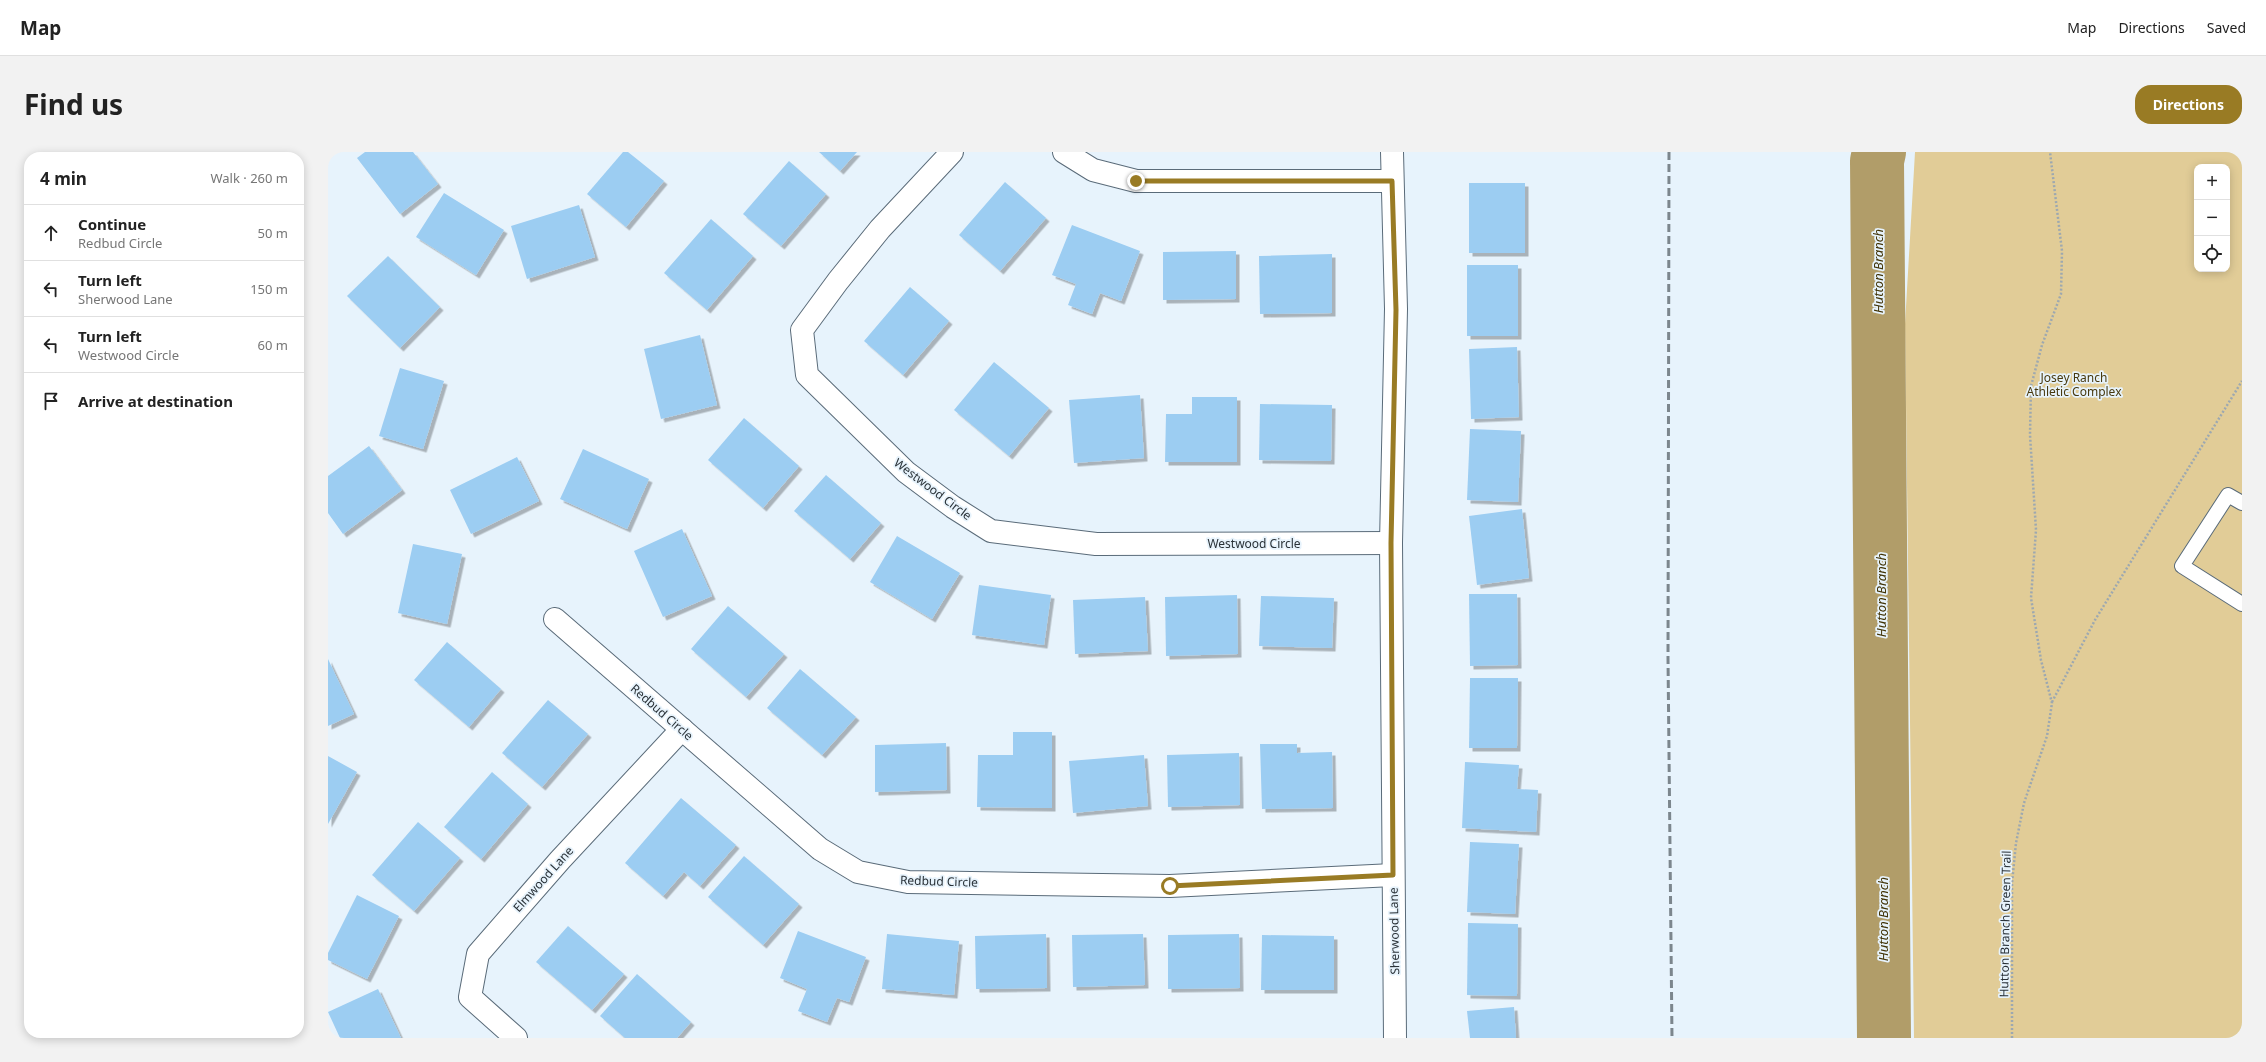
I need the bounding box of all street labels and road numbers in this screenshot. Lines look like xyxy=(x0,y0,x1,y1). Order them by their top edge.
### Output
street label: Westwood Circle xyxy=(891,454,976,524)
street label: Westwood Circle xyxy=(1207,535,1301,552)
street label: Redbud Circle xyxy=(627,680,697,744)
street label: Elmwood Lane xyxy=(509,842,577,915)
street label: Hutton Branch Green Trail xyxy=(1995,850,2015,998)
street label: Redbud Circle xyxy=(900,871,978,891)
street label: Sherwood Lane xyxy=(1385,887,1403,975)

